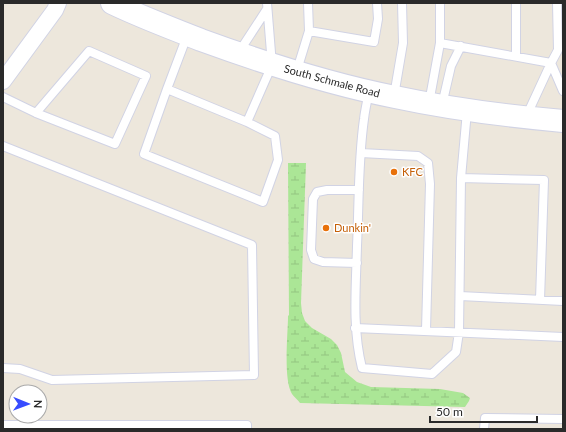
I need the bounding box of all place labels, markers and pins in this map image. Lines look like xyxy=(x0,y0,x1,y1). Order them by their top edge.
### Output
place label: KFC xyxy=(402,165,423,178)
marker: KFC xyxy=(389,167,399,177)
place label: Dunkin' xyxy=(334,221,371,234)
marker: Dunkin' xyxy=(321,223,331,233)

